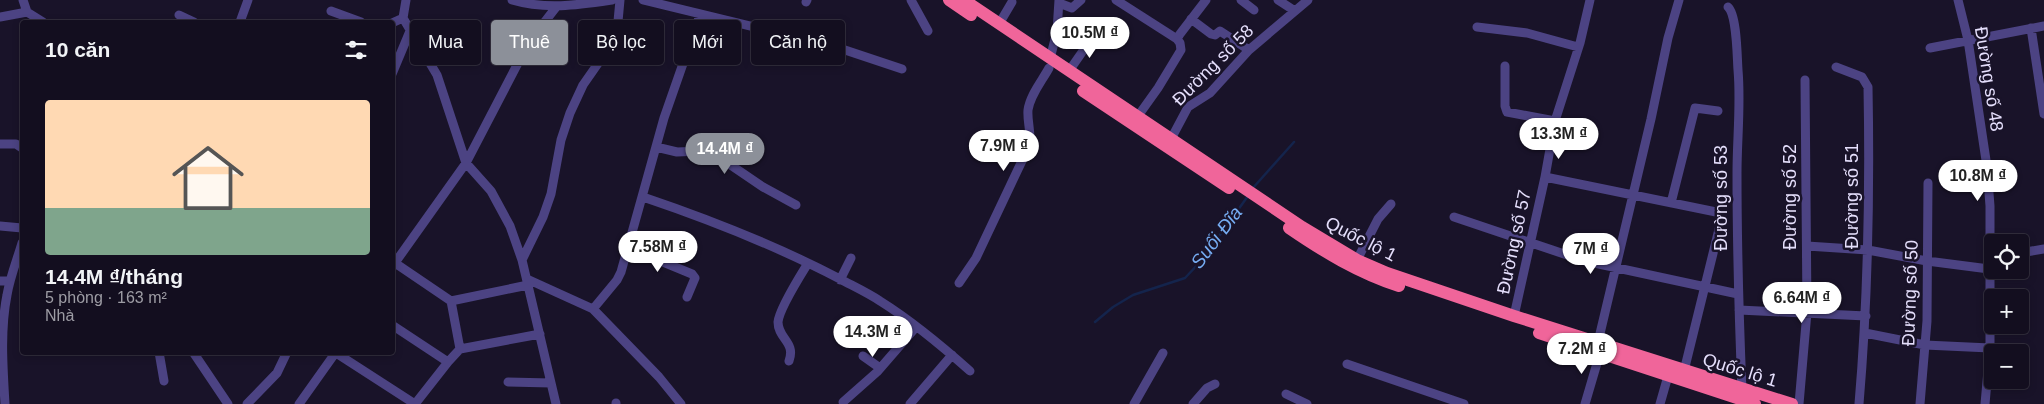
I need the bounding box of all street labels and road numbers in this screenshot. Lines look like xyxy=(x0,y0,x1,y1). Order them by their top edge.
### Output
street label: Đường số 58 xyxy=(1168,20,1258,110)
street label: Đường số 48 xyxy=(1971,25,2007,133)
street label: Đường số 51 xyxy=(1842,143,1862,249)
street label: Đường số 52 xyxy=(1780,144,1800,250)
street label: Đường số 53 xyxy=(1711,145,1731,251)
street label: Đường số 57 xyxy=(1493,188,1535,296)
street label: Quốc lộ 1 xyxy=(1322,213,1400,265)
street label: Đường số 50 xyxy=(1898,240,1922,346)
street label: Quốc lộ 1 xyxy=(1700,349,1780,391)

